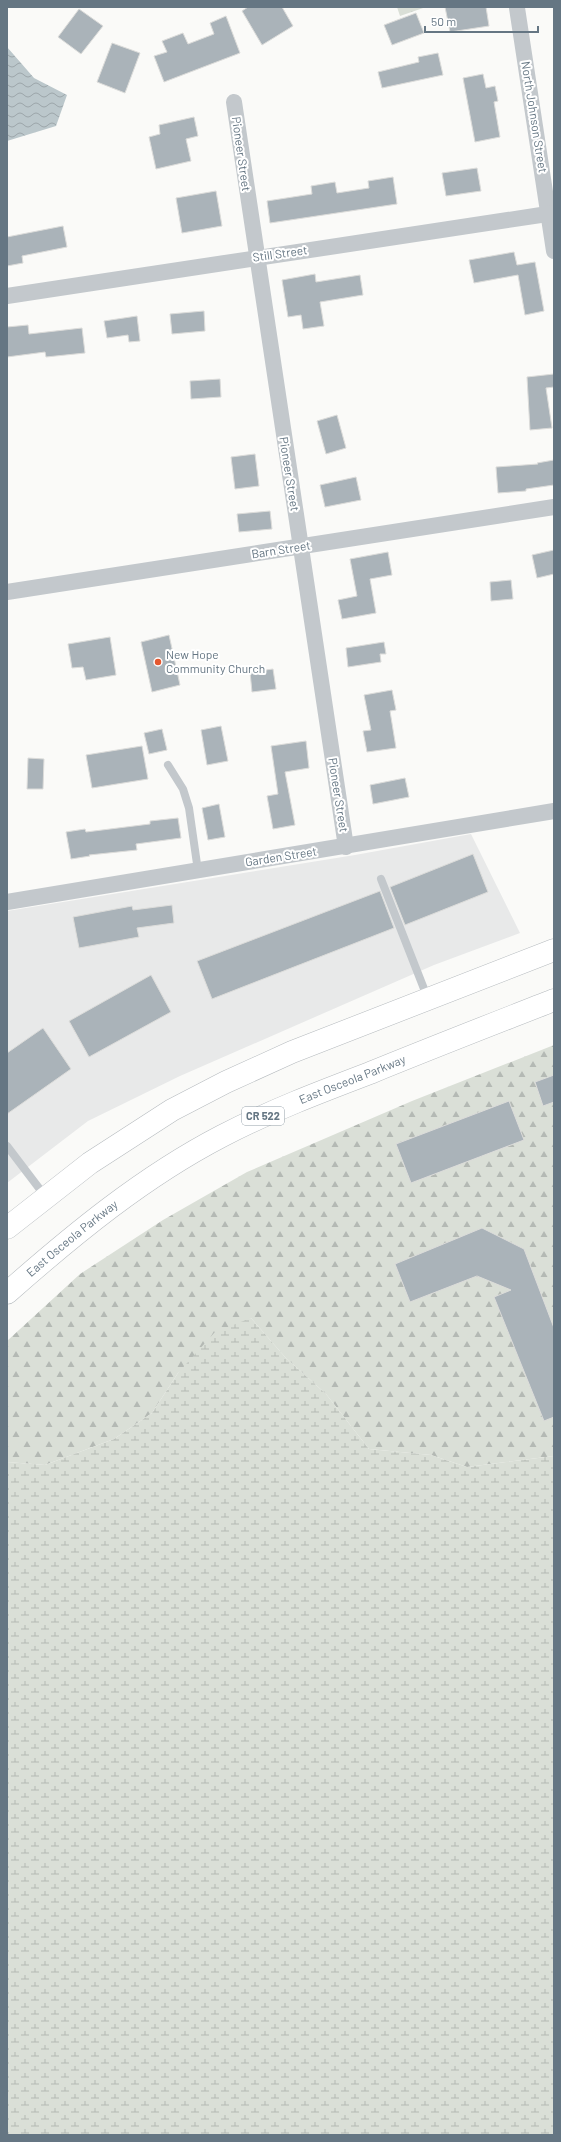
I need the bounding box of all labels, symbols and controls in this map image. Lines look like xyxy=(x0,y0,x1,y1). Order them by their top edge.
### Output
scale bar xyxy=(425,8,538,34)
text: 50 m xyxy=(431,14,456,28)
street label: North Johnson Street xyxy=(519,60,551,174)
street label: Pioneer Street xyxy=(230,116,254,192)
street label: Still Street xyxy=(252,242,308,264)
street label: Pioneer Street xyxy=(277,436,303,512)
street label: Barn Street xyxy=(250,537,311,561)
place label: New Hope Community Church xyxy=(166,647,265,675)
marker: New Hope Community Church xyxy=(153,657,163,667)
street label: Pioneer Street xyxy=(326,757,352,833)
street label: Garden Street xyxy=(244,843,318,869)
street label: East Osceola Parkway xyxy=(297,1051,408,1106)
road number: CR 522 xyxy=(242,1107,284,1125)
street label: East Osceola Parkway xyxy=(23,1196,120,1279)

